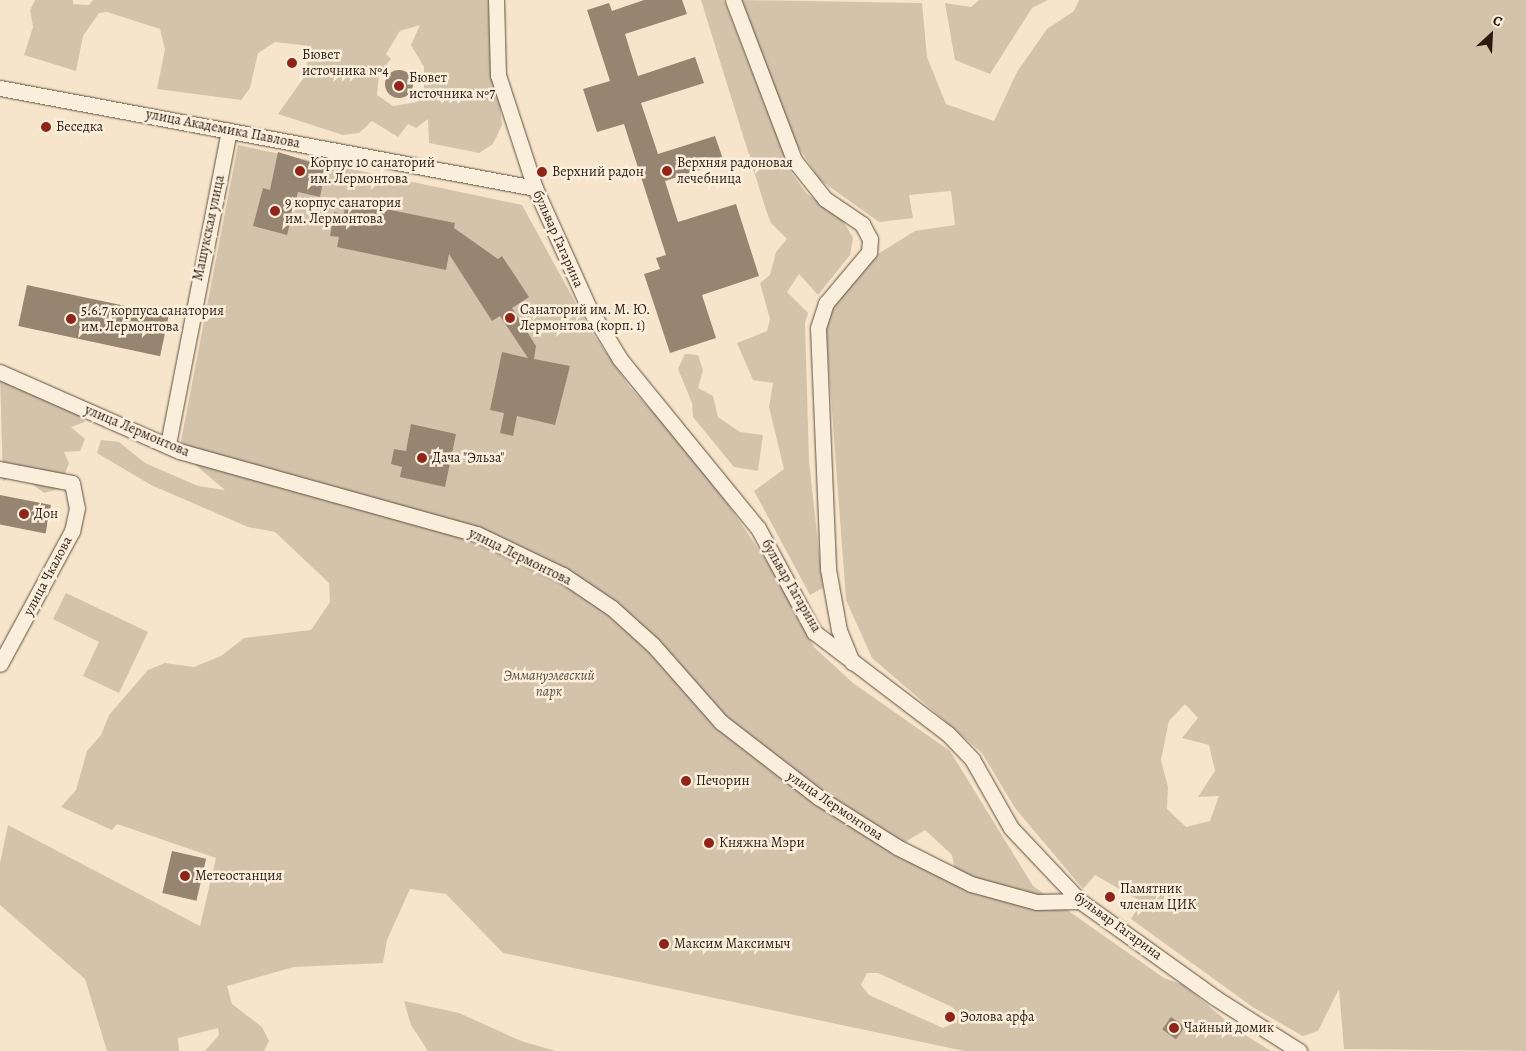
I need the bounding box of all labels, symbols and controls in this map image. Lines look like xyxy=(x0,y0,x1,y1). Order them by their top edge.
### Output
north arrow xyxy=(1466,10,1516,60)
text: С xyxy=(1490,11,1505,31)
place label: Бювет источника №4 xyxy=(302,47,389,80)
marker: Бювет источника №4 xyxy=(286,57,298,69)
place label: Бювет источника №7 xyxy=(409,70,495,102)
marker: Бювет источника №7 xyxy=(393,80,405,92)
street label: улица Академика Павлова xyxy=(144,106,302,152)
place label: Беседка xyxy=(56,119,103,135)
marker: Беседка xyxy=(40,121,52,133)
place label: Корпус 10 санаторий им. Лермонтова xyxy=(310,155,435,188)
place label: Верхняя радоновая лечебница xyxy=(677,155,793,188)
place label: Верхний радон xyxy=(552,164,644,180)
marker: Корпус 10 санаторий им. Лермонтова xyxy=(294,165,306,177)
marker: Верхняя радоновая лечебница xyxy=(661,165,673,177)
marker: Верхний радон xyxy=(536,166,548,178)
street label: Машукская улица xyxy=(190,174,228,282)
street label: бульвар Гагарина xyxy=(529,188,587,290)
place label: 9 корпус санатория им. Лермонтова xyxy=(285,195,401,228)
marker: 9 корпус санатория им. Лермонтова xyxy=(269,205,281,217)
place label: Санаторий им. М. Ю. Лермонтова (корп. 1) xyxy=(520,302,651,334)
place label: 5.6.7 корпуса санатория им. Лермонтова xyxy=(81,303,224,336)
marker: Санаторий им. М. Ю. Лермонтова (корп. 1) xyxy=(504,312,516,324)
marker: 5.6.7 корпуса санатория им. Лермонтова xyxy=(65,313,77,325)
street label: улица Лермонтова xyxy=(82,401,192,461)
place label: Дача "Эльза" xyxy=(432,450,505,466)
marker: Дача "Эльза" xyxy=(416,452,428,464)
place label: Дон xyxy=(34,506,58,522)
marker: Дон xyxy=(18,508,30,520)
street label: улица Лермонтова xyxy=(466,525,574,589)
street label: улица Чкалова xyxy=(20,534,76,618)
street label: бульвар Гагарина xyxy=(758,536,824,636)
park label: Эммануэлевский парк xyxy=(504,668,594,700)
street label: улица Лермонтова xyxy=(784,768,886,844)
place label: Печорин xyxy=(696,773,750,789)
marker: Печорин xyxy=(680,775,692,787)
place label: Княжна Мэри xyxy=(719,835,805,851)
marker: Княжна Мэри xyxy=(703,837,715,849)
place label: Метеостанция xyxy=(195,868,282,884)
marker: Метеостанция xyxy=(179,870,191,882)
place label: Памятник членам ЦИК xyxy=(1120,881,1196,914)
street label: бульвар Гагарина xyxy=(1071,888,1165,964)
marker: Памятник членам ЦИК xyxy=(1104,891,1116,903)
place label: Максим Максимыч xyxy=(674,936,790,952)
marker: Максим Максимыч xyxy=(658,938,670,950)
place label: Эолова арфа xyxy=(960,1009,1034,1025)
marker: Эолова арфа xyxy=(944,1011,956,1023)
place label: Чайный домик xyxy=(1184,1020,1274,1036)
marker: Чайный домик xyxy=(1168,1022,1180,1034)

